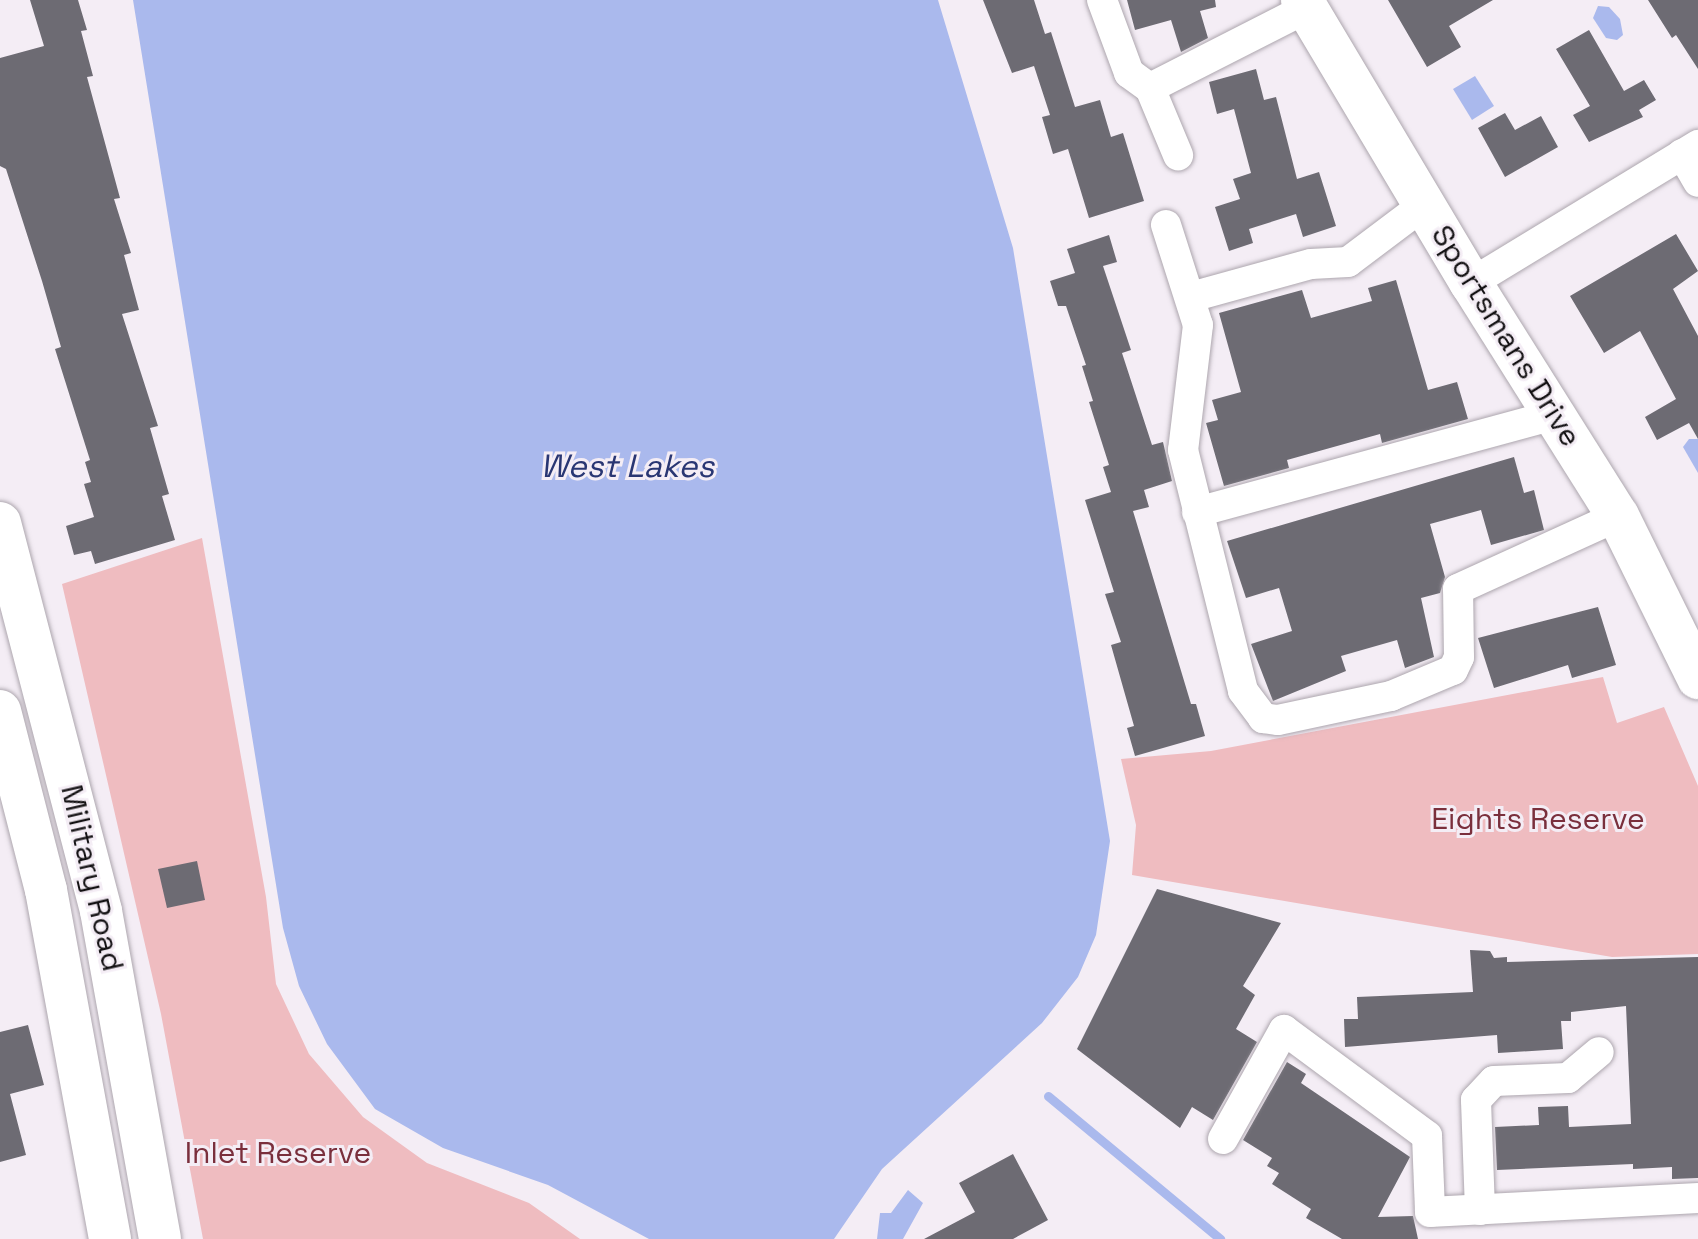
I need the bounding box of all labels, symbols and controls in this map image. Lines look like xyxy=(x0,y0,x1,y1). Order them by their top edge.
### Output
street label: Sportsmans Drive xyxy=(1423,219,1589,453)
water label: West Lakes xyxy=(540,447,714,485)
street label: Military Road xyxy=(53,781,131,975)
park label: Eights Reserve xyxy=(1431,801,1645,837)
park label: Inlet Reserve xyxy=(185,1135,371,1171)

